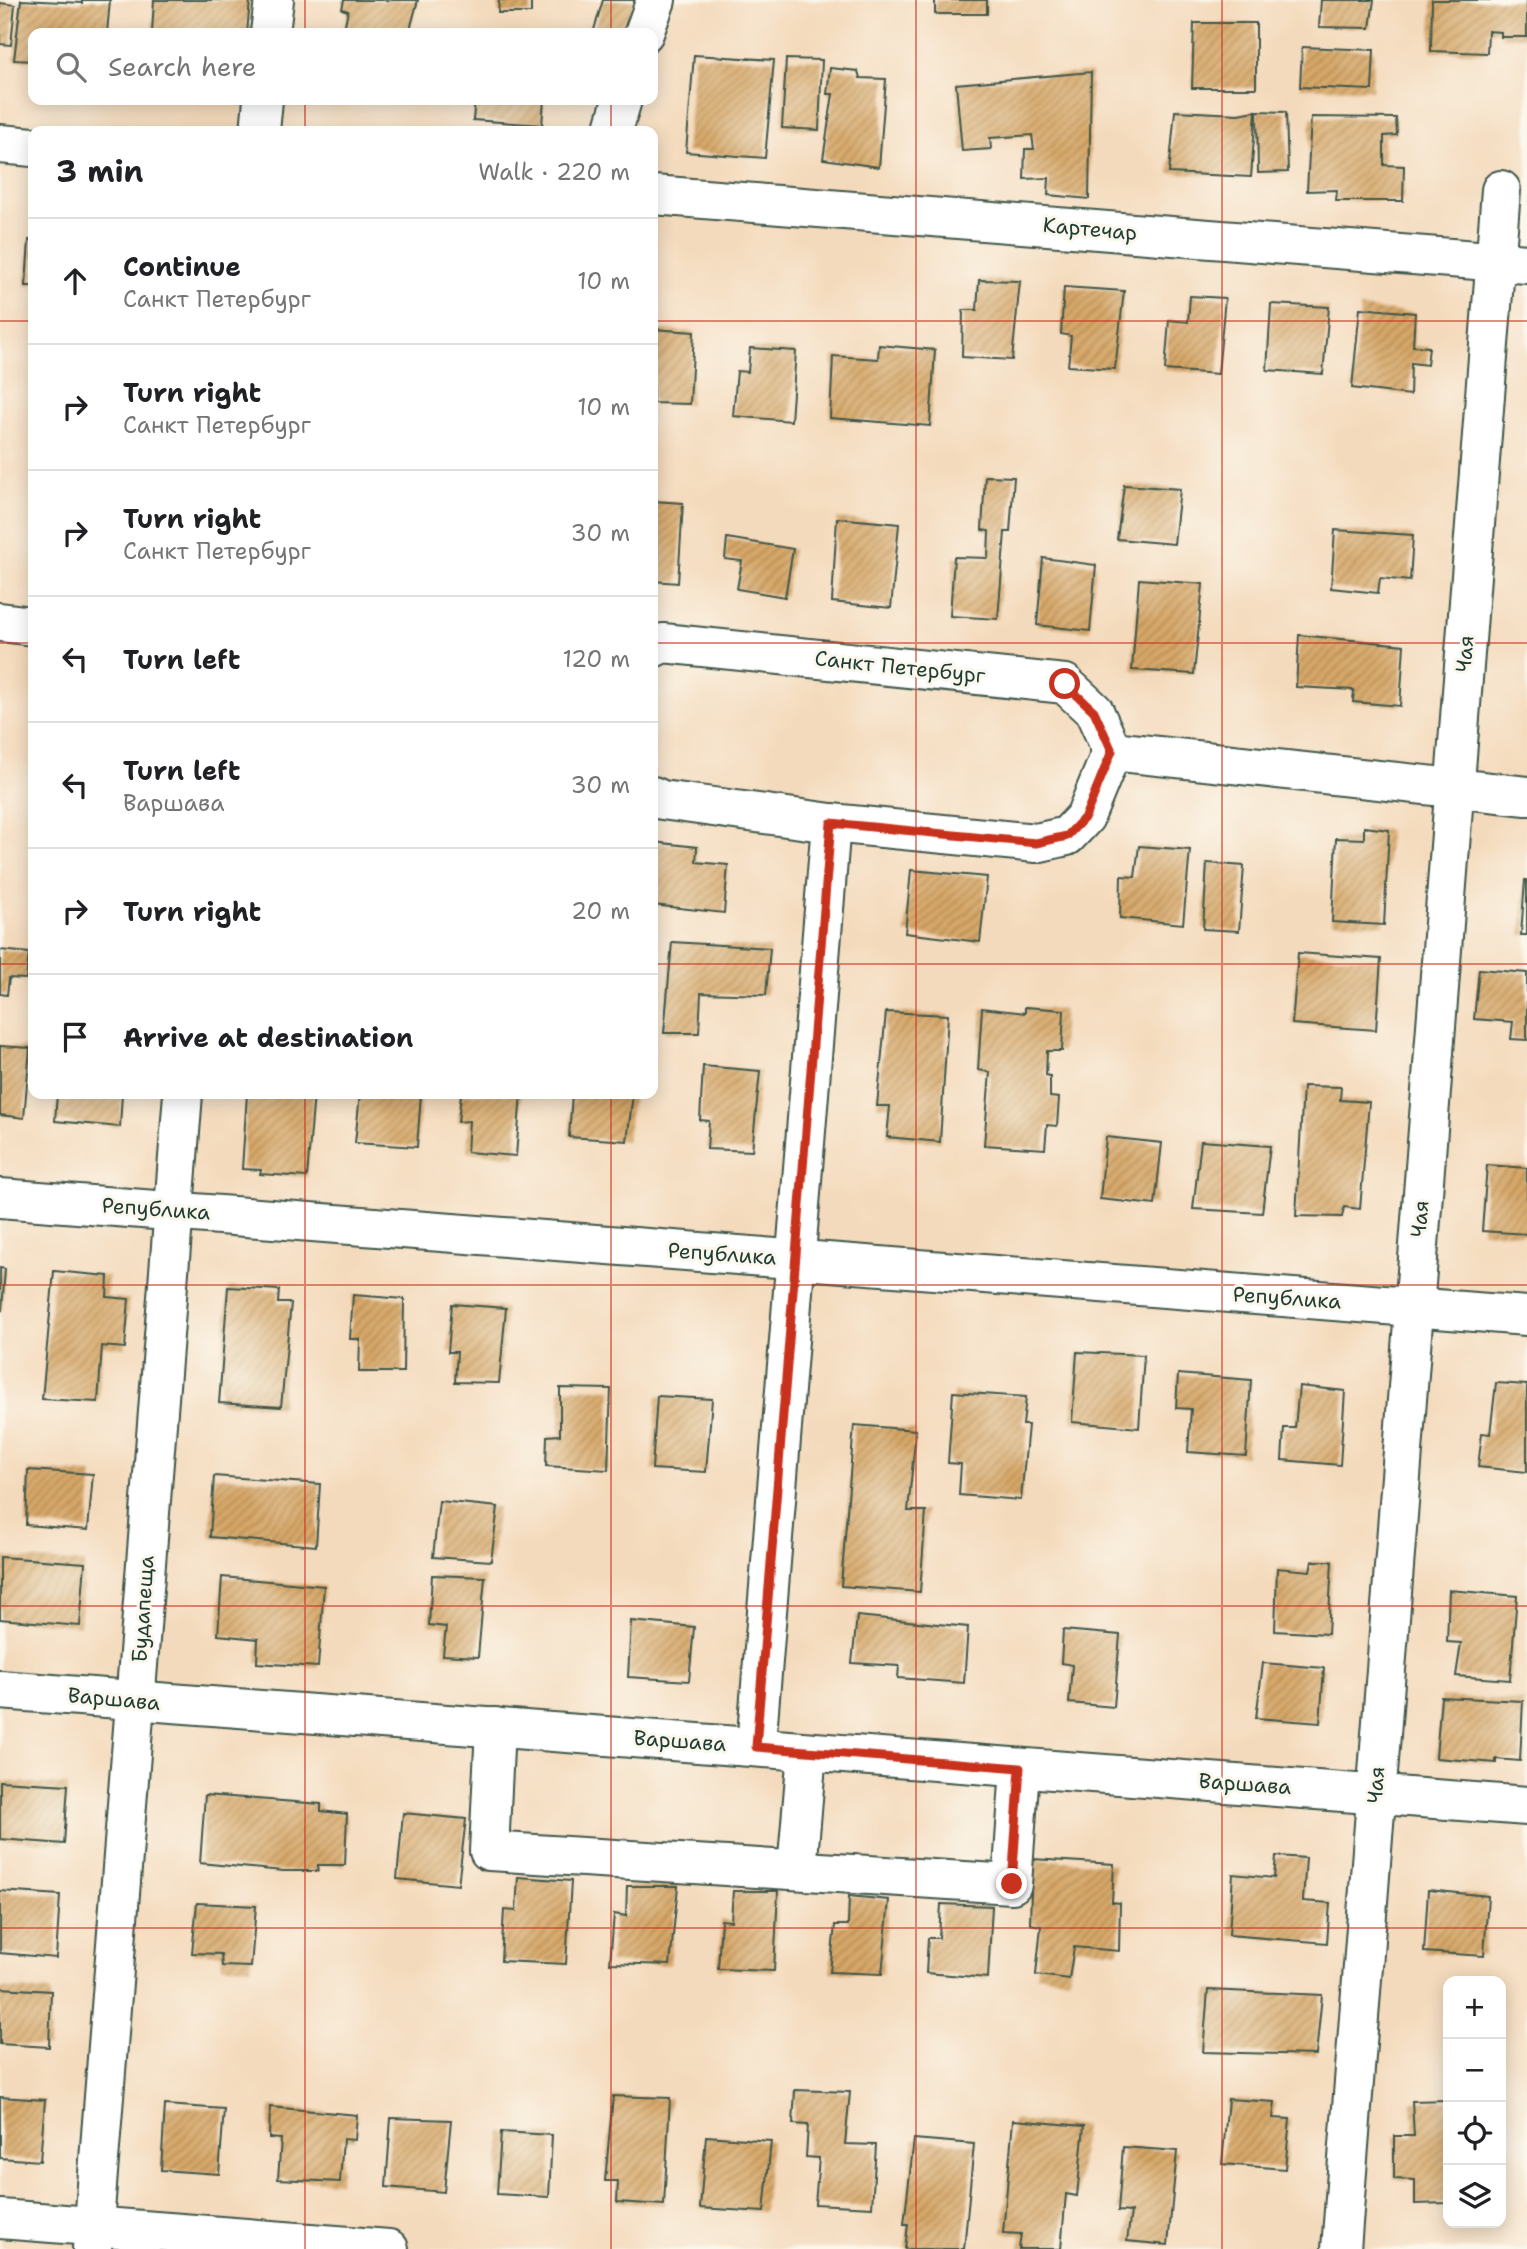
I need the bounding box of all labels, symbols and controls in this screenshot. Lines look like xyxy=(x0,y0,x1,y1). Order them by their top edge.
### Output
search box xyxy=(28,28,658,105)
icon: search xyxy=(52,48,90,86)
text: Search here xyxy=(108,49,257,84)
text: 3 min xyxy=(56,151,143,192)
text: Walk · 220 m xyxy=(478,157,630,187)
street label: Картечар xyxy=(1042,211,1138,247)
text: Continue xyxy=(123,249,241,284)
icon: ahead xyxy=(56,262,94,300)
text: 10 m xyxy=(577,266,630,296)
text: Санкт Петербург xyxy=(123,284,311,314)
text: Turn right xyxy=(123,375,261,410)
icon: right xyxy=(56,388,94,426)
text: 10 m xyxy=(577,392,630,422)
text: Санкт Петербург xyxy=(123,410,311,440)
text: Turn right xyxy=(123,501,261,536)
icon: right xyxy=(56,514,94,552)
text: 30 m xyxy=(571,518,630,548)
text: Санкт Петербург xyxy=(123,536,311,566)
street label: Чая xyxy=(1449,634,1481,674)
icon: left xyxy=(56,640,94,678)
text: Turn left xyxy=(123,642,240,677)
text: 120 m xyxy=(562,644,630,674)
street label: Санкт Петербург xyxy=(813,644,987,690)
route start xyxy=(1049,668,1080,699)
text: Turn left xyxy=(123,753,240,788)
icon: left xyxy=(56,766,94,804)
text: 30 m xyxy=(571,770,630,800)
text: Варшава xyxy=(123,788,225,818)
icon: right xyxy=(56,892,94,930)
text: Turn right xyxy=(123,894,261,929)
text: 20 m xyxy=(571,896,630,926)
icon: arrive xyxy=(56,1018,94,1056)
text: Arrive at destination xyxy=(123,1020,413,1055)
street label: Република xyxy=(101,1191,211,1227)
street label: Чая xyxy=(1404,1199,1436,1239)
street label: Република xyxy=(667,1236,777,1272)
street label: Република xyxy=(1232,1280,1342,1316)
street label: Будапеща xyxy=(125,1554,161,1664)
street label: Варшава xyxy=(67,1681,161,1717)
street label: Варшава xyxy=(633,1724,727,1758)
street label: Чая xyxy=(1361,1765,1391,1805)
street label: Варшава xyxy=(1198,1767,1292,1801)
route end xyxy=(996,1868,1027,1899)
map controls xyxy=(1443,1976,1506,2228)
button: + xyxy=(1443,1976,1506,2039)
button: − xyxy=(1443,2039,1506,2102)
button: locate xyxy=(1443,2102,1506,2165)
button: layers xyxy=(1443,2165,1506,2228)

